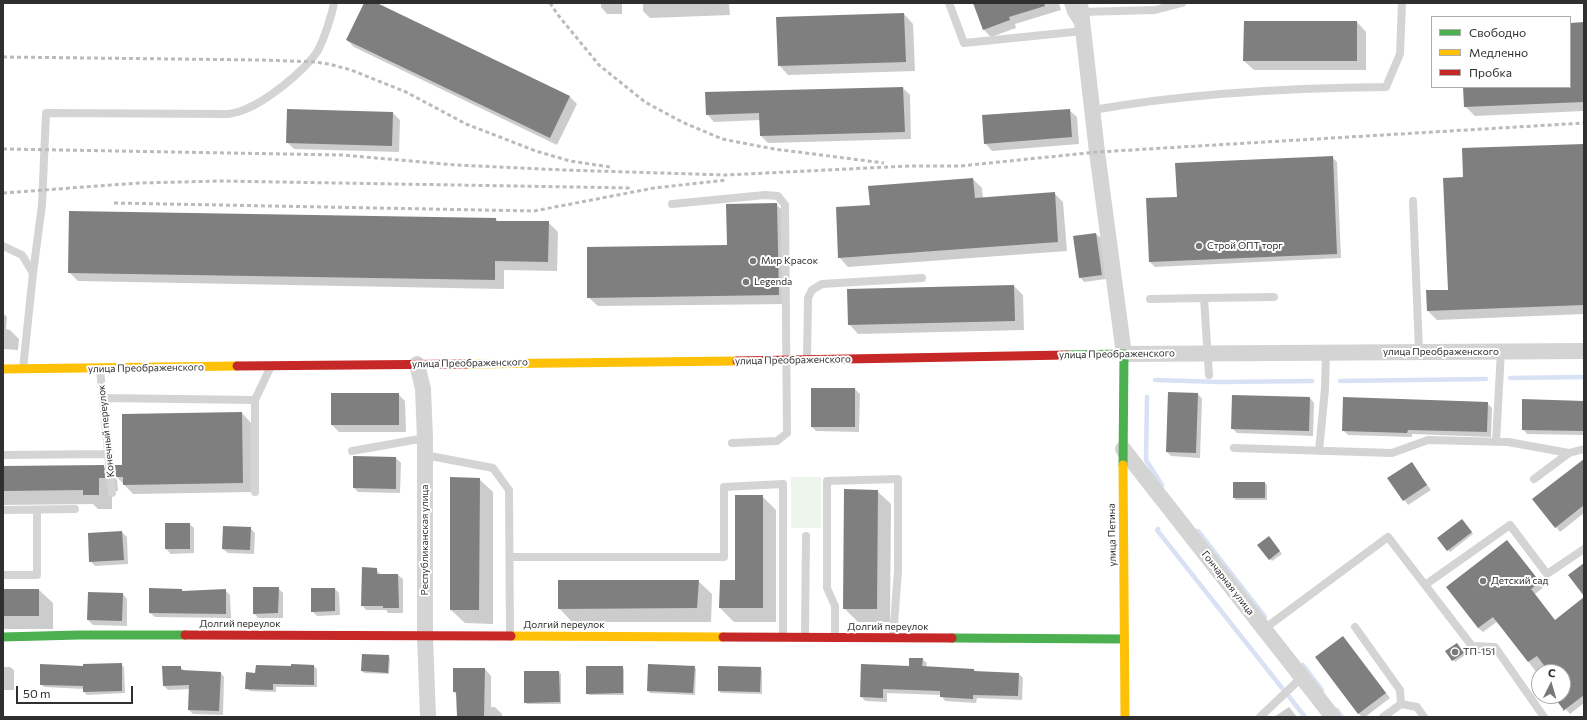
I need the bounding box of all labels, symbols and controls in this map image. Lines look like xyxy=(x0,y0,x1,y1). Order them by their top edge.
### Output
legend xyxy=(1431,16,1571,88)
text: Свободно xyxy=(1469,25,1526,39)
text: Медленно xyxy=(1469,45,1528,59)
text: Пробка xyxy=(1469,65,1512,79)
place label: Строй ОПТ торг xyxy=(1207,240,1283,252)
marker: Строй ОПТ торг xyxy=(1194,241,1204,251)
place label: Мир Красок xyxy=(761,255,818,267)
marker: Мир Красок xyxy=(748,256,758,266)
place label: Legenda xyxy=(754,276,792,288)
marker: Legenda xyxy=(741,277,751,287)
street label: улица Преображенского xyxy=(1383,346,1499,358)
street label: улица Преображенского xyxy=(1059,347,1175,361)
street label: улица Преображенского xyxy=(735,353,851,367)
street label: улица Преображенского xyxy=(412,356,528,370)
street label: улица Преображенского xyxy=(88,361,204,375)
street label: Конечный переулок xyxy=(95,384,117,478)
street label: Республиканская улица xyxy=(419,485,431,595)
street label: улица Петина xyxy=(1105,503,1119,567)
street label: Гончарная улица xyxy=(1199,548,1257,618)
place label: Детский сад xyxy=(1491,575,1548,587)
marker: Детский сад xyxy=(1478,576,1488,586)
street label: Долгий переулок xyxy=(199,618,281,630)
street label: Долгий переулок xyxy=(523,619,605,631)
street label: Долгий переулок xyxy=(847,621,929,633)
place label: ТП-151 xyxy=(1463,646,1495,658)
marker: ТП-151 xyxy=(1450,647,1460,657)
north arrow xyxy=(1531,664,1571,704)
text: С xyxy=(1548,666,1556,679)
scale bar xyxy=(18,678,135,704)
text: 50 m xyxy=(23,686,51,700)

